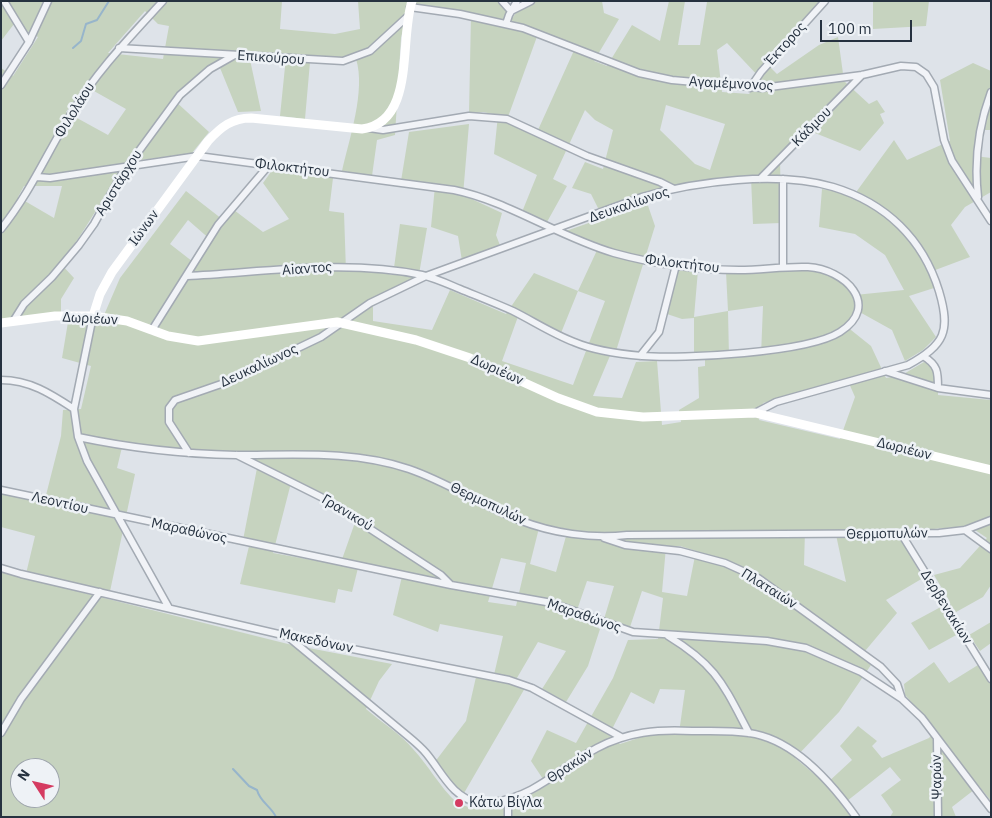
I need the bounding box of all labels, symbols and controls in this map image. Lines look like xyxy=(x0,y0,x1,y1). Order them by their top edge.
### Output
scale bar xyxy=(822,10,914,42)
street label: Έκτορος xyxy=(762,19,810,69)
text: 100 m xyxy=(828,19,872,38)
street label: Επικούρου xyxy=(237,47,305,69)
street label: Αγαμέμνονος xyxy=(688,73,774,95)
street label: Φιλολάου xyxy=(51,79,99,141)
street label: Κάδμου xyxy=(789,104,835,150)
street label: Αριστάρχου xyxy=(92,147,146,219)
street label: Φιλοκτήτου xyxy=(254,155,330,181)
street label: Δευκαλίωνος xyxy=(587,183,671,227)
street label: Ιώνων xyxy=(125,207,163,249)
street label: Φιλοκτήτου xyxy=(644,251,720,277)
street label: Aiαντος xyxy=(281,259,333,279)
street label: Δωριέων xyxy=(62,309,118,329)
street label: Δευκαλίωνος xyxy=(218,341,300,391)
street label: Δωριέων xyxy=(468,351,526,389)
street label: Δωριέων xyxy=(875,434,933,464)
street label: Θερμοπυλών xyxy=(447,479,529,529)
street label: Λεοντίου xyxy=(30,488,90,518)
street label: Γρανικού xyxy=(318,491,376,535)
street label: Μαραθώνος xyxy=(150,515,228,547)
street label: Θερμοπυλών xyxy=(846,525,928,543)
street label: Πλαταιών xyxy=(738,565,800,613)
street label: Δερβενακίων xyxy=(916,567,976,647)
street label: Μαραθώνος xyxy=(545,596,623,636)
street label: Μακεδόνων xyxy=(278,625,354,657)
street label: Θρακών xyxy=(544,745,596,787)
street label: Ψαρών xyxy=(928,754,946,800)
north arrow xyxy=(10,758,60,808)
text: N xyxy=(13,766,34,784)
place label: Κάτω Βίγλα xyxy=(469,795,542,811)
marker: Κάτω Βίγλα xyxy=(453,797,465,809)

